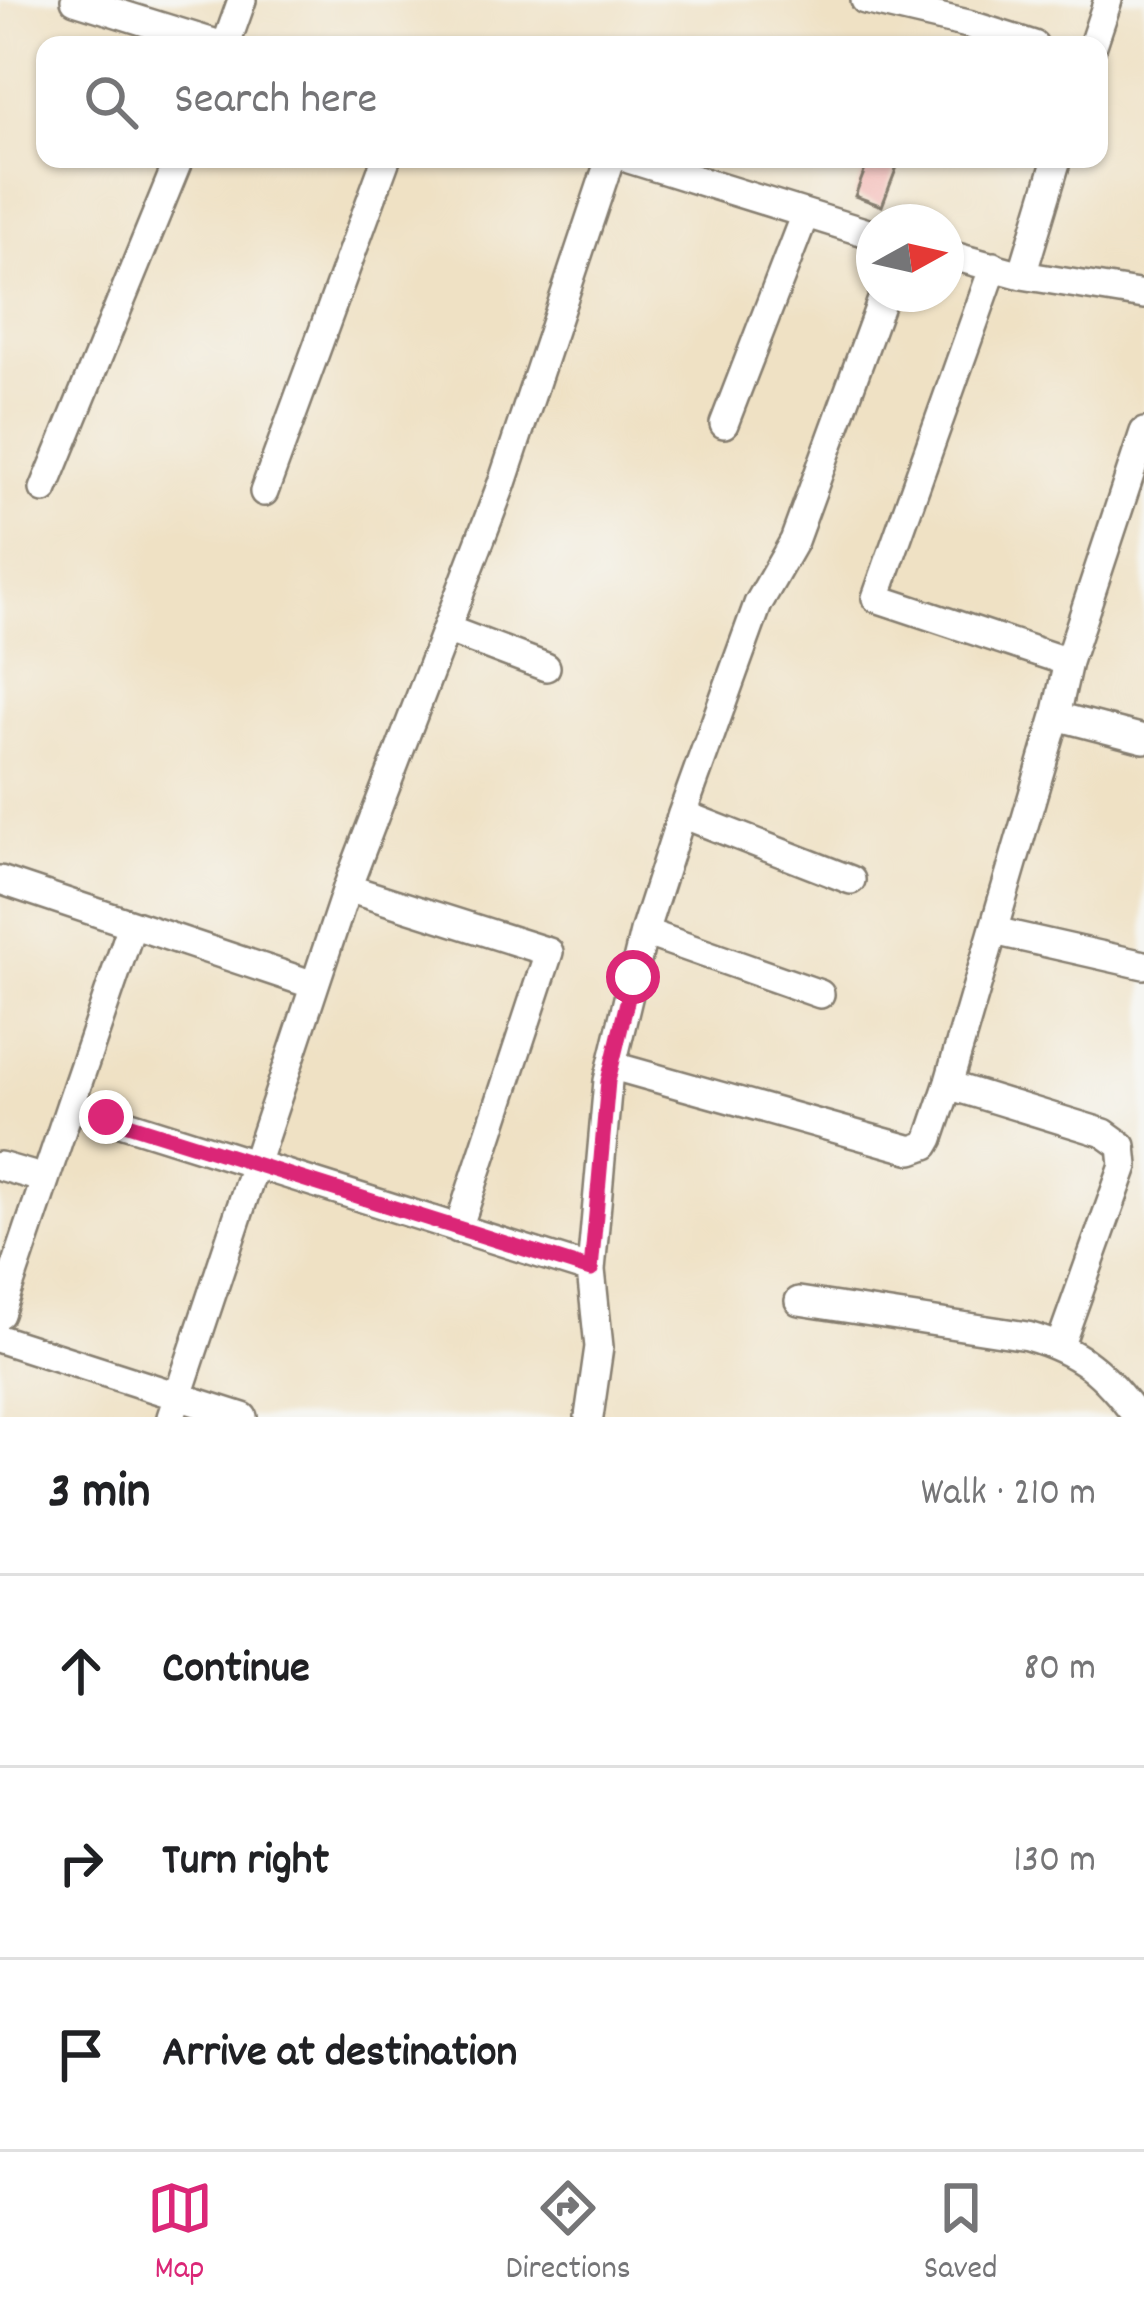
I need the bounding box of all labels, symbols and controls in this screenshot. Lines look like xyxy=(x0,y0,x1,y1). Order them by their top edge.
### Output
search box xyxy=(36,36,1108,168)
icon: search xyxy=(78,69,144,135)
text: Search here xyxy=(174,70,377,134)
north arrow xyxy=(856,204,964,312)
route start xyxy=(606,950,660,1004)
route end xyxy=(79,1090,133,1144)
text: 3 min xyxy=(48,1459,150,1531)
text: Walk · 210 m xyxy=(921,1468,1096,1523)
icon: ahead xyxy=(48,1638,114,1704)
text: Continue xyxy=(162,1639,310,1703)
text: 80 m xyxy=(1023,1643,1096,1698)
icon: right xyxy=(48,1830,114,1896)
text: Turn right xyxy=(162,1831,329,1895)
text: 130 m xyxy=(1013,1835,1096,1890)
icon: arrive xyxy=(48,2022,114,2088)
text: Arrive at destination xyxy=(162,2023,517,2087)
tab: Map xyxy=(147,2175,213,2294)
tab: Directions xyxy=(506,2175,631,2294)
tab: Saved xyxy=(924,2175,997,2294)

